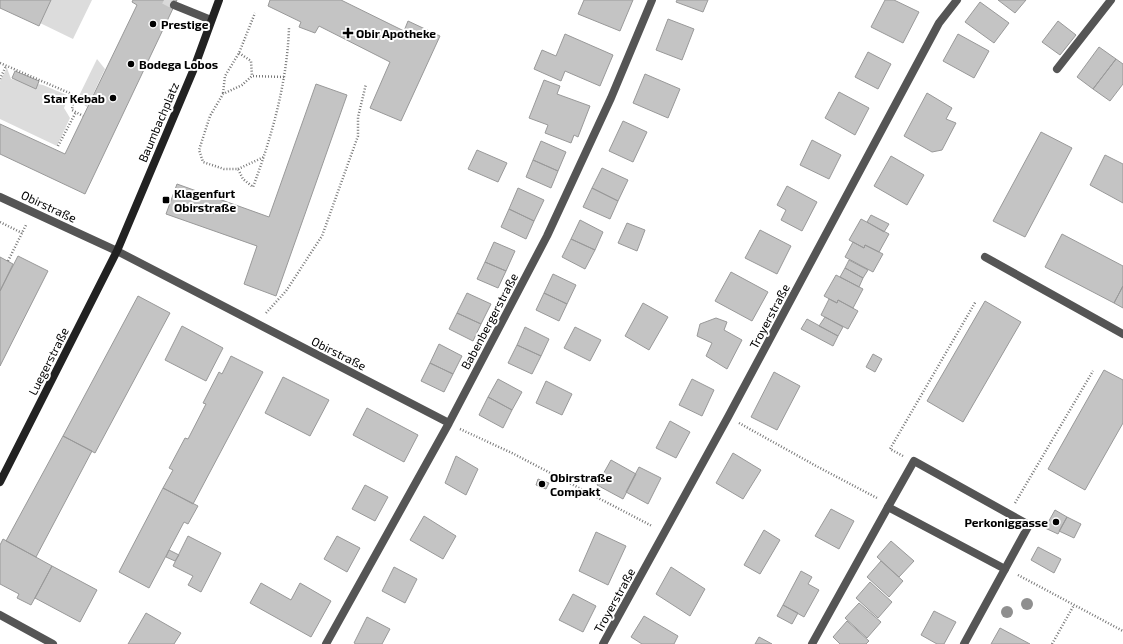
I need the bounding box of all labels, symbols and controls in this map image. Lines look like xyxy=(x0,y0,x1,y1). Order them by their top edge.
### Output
place label: Prestige xyxy=(161,17,209,31)
marker: Prestige xyxy=(148,19,158,29)
place label: Obir Apotheke xyxy=(356,26,436,40)
marker: Obir Apotheke xyxy=(343,28,353,38)
place label: Bodega Lobos xyxy=(139,57,218,71)
marker: Bodega Lobos xyxy=(126,59,136,69)
street label: Baumbachplatz xyxy=(135,80,181,164)
place label: Star Kebab xyxy=(43,91,105,105)
marker: Star Kebab xyxy=(108,93,118,103)
place label: Klagenfurt Obirstraße xyxy=(174,186,237,214)
street label: Obirstraße xyxy=(19,187,79,225)
marker: Klagenfurt Obirstraße xyxy=(161,195,171,205)
street label: Babenbergerstraße xyxy=(458,271,520,371)
street label: Troyerstraße xyxy=(746,281,792,351)
street label: Luegerstraße xyxy=(25,325,71,397)
street label: Obirstraße xyxy=(309,333,369,373)
place label: Obirstraße Compakt xyxy=(550,470,613,498)
marker: Obirstraße Compakt xyxy=(537,479,547,489)
place label: Perkoniggasse xyxy=(964,515,1048,529)
marker: Perkoniggasse xyxy=(1051,517,1061,527)
street label: Troyerstraße xyxy=(591,565,637,635)

